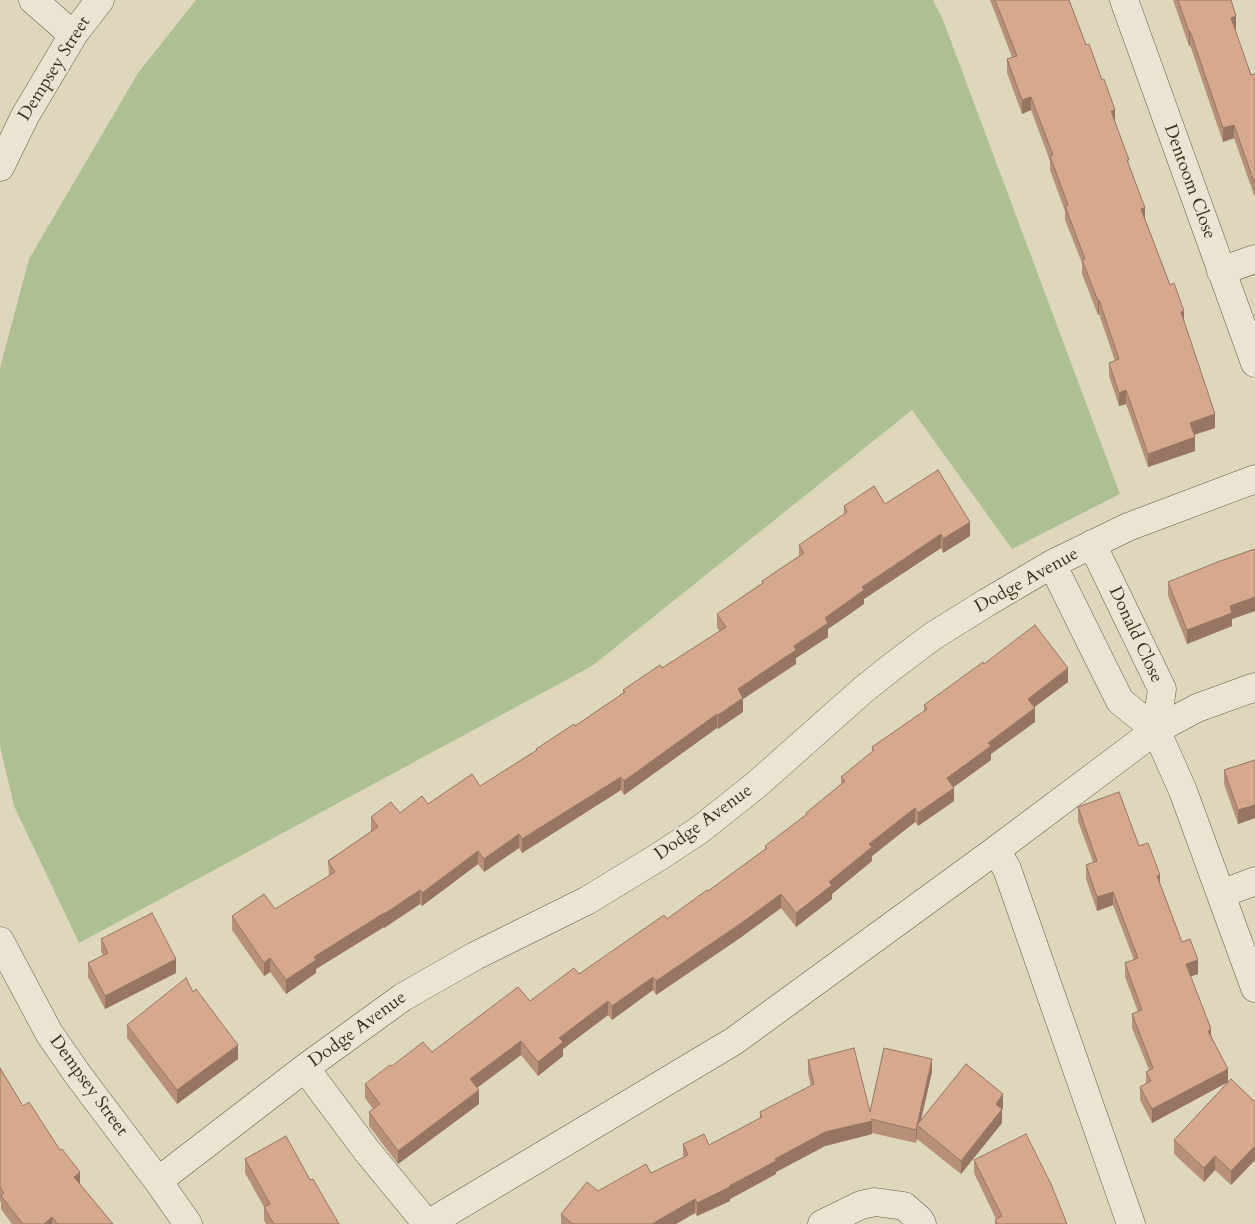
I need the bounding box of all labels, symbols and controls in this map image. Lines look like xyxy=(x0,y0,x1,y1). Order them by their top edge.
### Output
street label: Dempsey Street xyxy=(14,13,96,125)
street label: Dentoom Close xyxy=(1158,122,1220,242)
street label: Dodge Avenue xyxy=(971,544,1083,618)
street label: Donald Close xyxy=(1103,583,1167,687)
street label: Dodge Avenue xyxy=(651,780,757,866)
street label: Dodge Avenue xyxy=(305,987,411,1073)
street label: Dempsey Street xyxy=(44,1031,132,1141)

